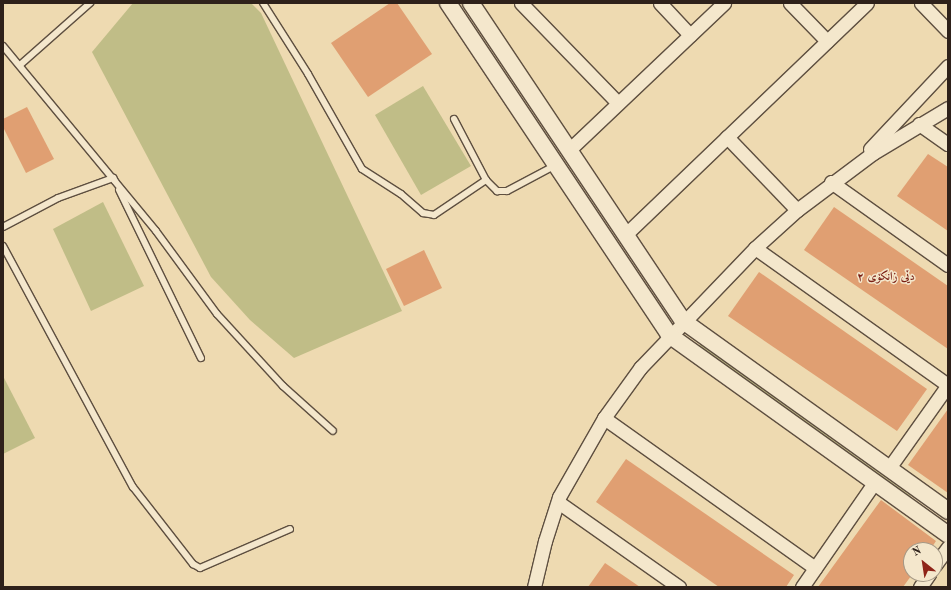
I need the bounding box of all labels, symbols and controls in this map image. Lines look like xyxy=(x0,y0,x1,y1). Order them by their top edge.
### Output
district label: دێی زانکۆی ٢ xyxy=(857,271,915,285)
north arrow xyxy=(903,542,943,582)
text: N xyxy=(911,545,924,559)

